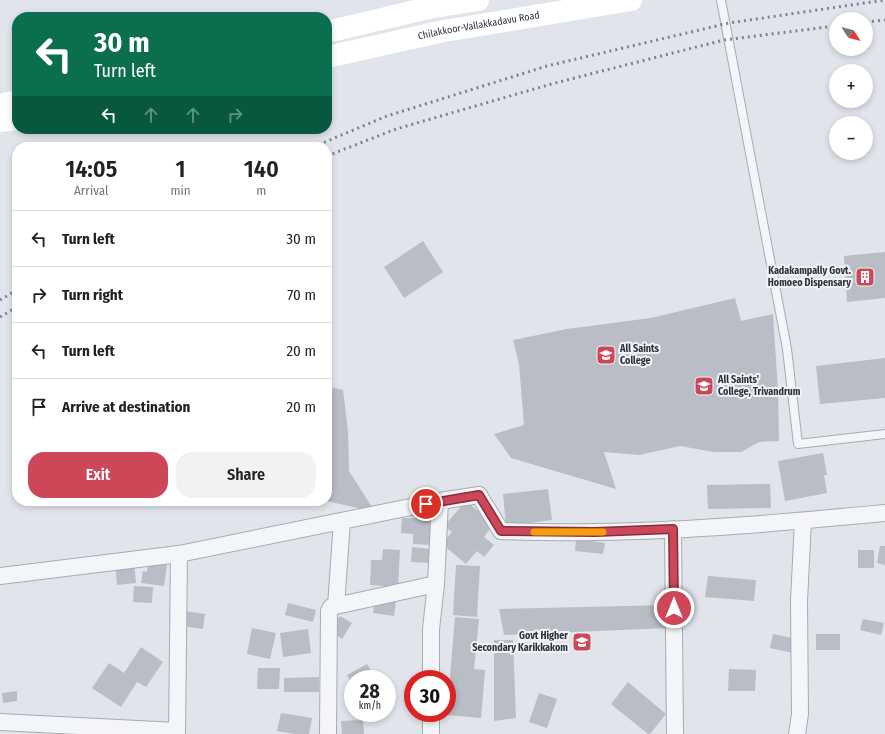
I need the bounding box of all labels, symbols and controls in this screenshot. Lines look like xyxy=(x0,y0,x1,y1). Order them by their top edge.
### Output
street label: Chilakkoor-Vallakkadavu Road xyxy=(417,9,541,43)
north arrow xyxy=(829,12,873,56)
map controls xyxy=(829,12,873,160)
text: 30 m xyxy=(94,26,150,59)
icon: left xyxy=(28,28,80,80)
text: Turn left xyxy=(94,60,156,82)
button: + xyxy=(829,64,873,108)
icon: left xyxy=(98,104,120,126)
icon: ahead xyxy=(140,104,162,126)
icon: ahead xyxy=(182,104,204,126)
icon: right xyxy=(224,104,246,126)
button: − xyxy=(829,116,873,160)
text: 14:05 xyxy=(65,155,117,183)
text: 1 xyxy=(176,155,186,183)
text: 140 xyxy=(244,155,279,183)
text: Arrival xyxy=(74,183,108,198)
text: min xyxy=(170,183,191,198)
text: m xyxy=(256,183,266,198)
icon: left xyxy=(28,228,50,250)
text: Turn left xyxy=(62,230,115,248)
text: 30 m xyxy=(286,230,316,248)
place label: Kadakampally Govt. Homoeo Dispensary xyxy=(768,265,852,289)
building icon: Kadakampally Govt. Homoeo Dispensary xyxy=(854,266,876,288)
icon: right xyxy=(28,284,50,306)
text: Turn right xyxy=(62,286,123,304)
text: 70 m xyxy=(287,286,316,304)
icon: left xyxy=(28,340,50,362)
text: Turn left xyxy=(62,342,115,360)
text: 20 m xyxy=(287,342,316,360)
place label: All Saints College xyxy=(619,343,659,367)
school or university icon: All Saints College xyxy=(595,344,617,366)
place label: All Saints' College, Trivandrum xyxy=(717,374,801,398)
school or university icon: All Saints' College, Trivandrum xyxy=(693,375,715,397)
icon: arrive xyxy=(28,396,50,418)
text: Arrive at destination xyxy=(62,398,190,416)
text: 20 m xyxy=(287,398,316,416)
button: Exit xyxy=(28,452,168,498)
button: Share xyxy=(176,452,316,498)
pin xyxy=(409,487,443,521)
icon: arrive xyxy=(415,493,437,515)
position arrow xyxy=(653,587,695,629)
place label: Govt Higher Secondary Karikkakom xyxy=(472,630,568,654)
school or university icon: Govt Higher Secondary Karikkakom xyxy=(571,631,593,653)
speed limit sign: 30 xyxy=(404,670,456,722)
text: 28 xyxy=(360,679,380,703)
text: km/h xyxy=(359,700,381,712)

